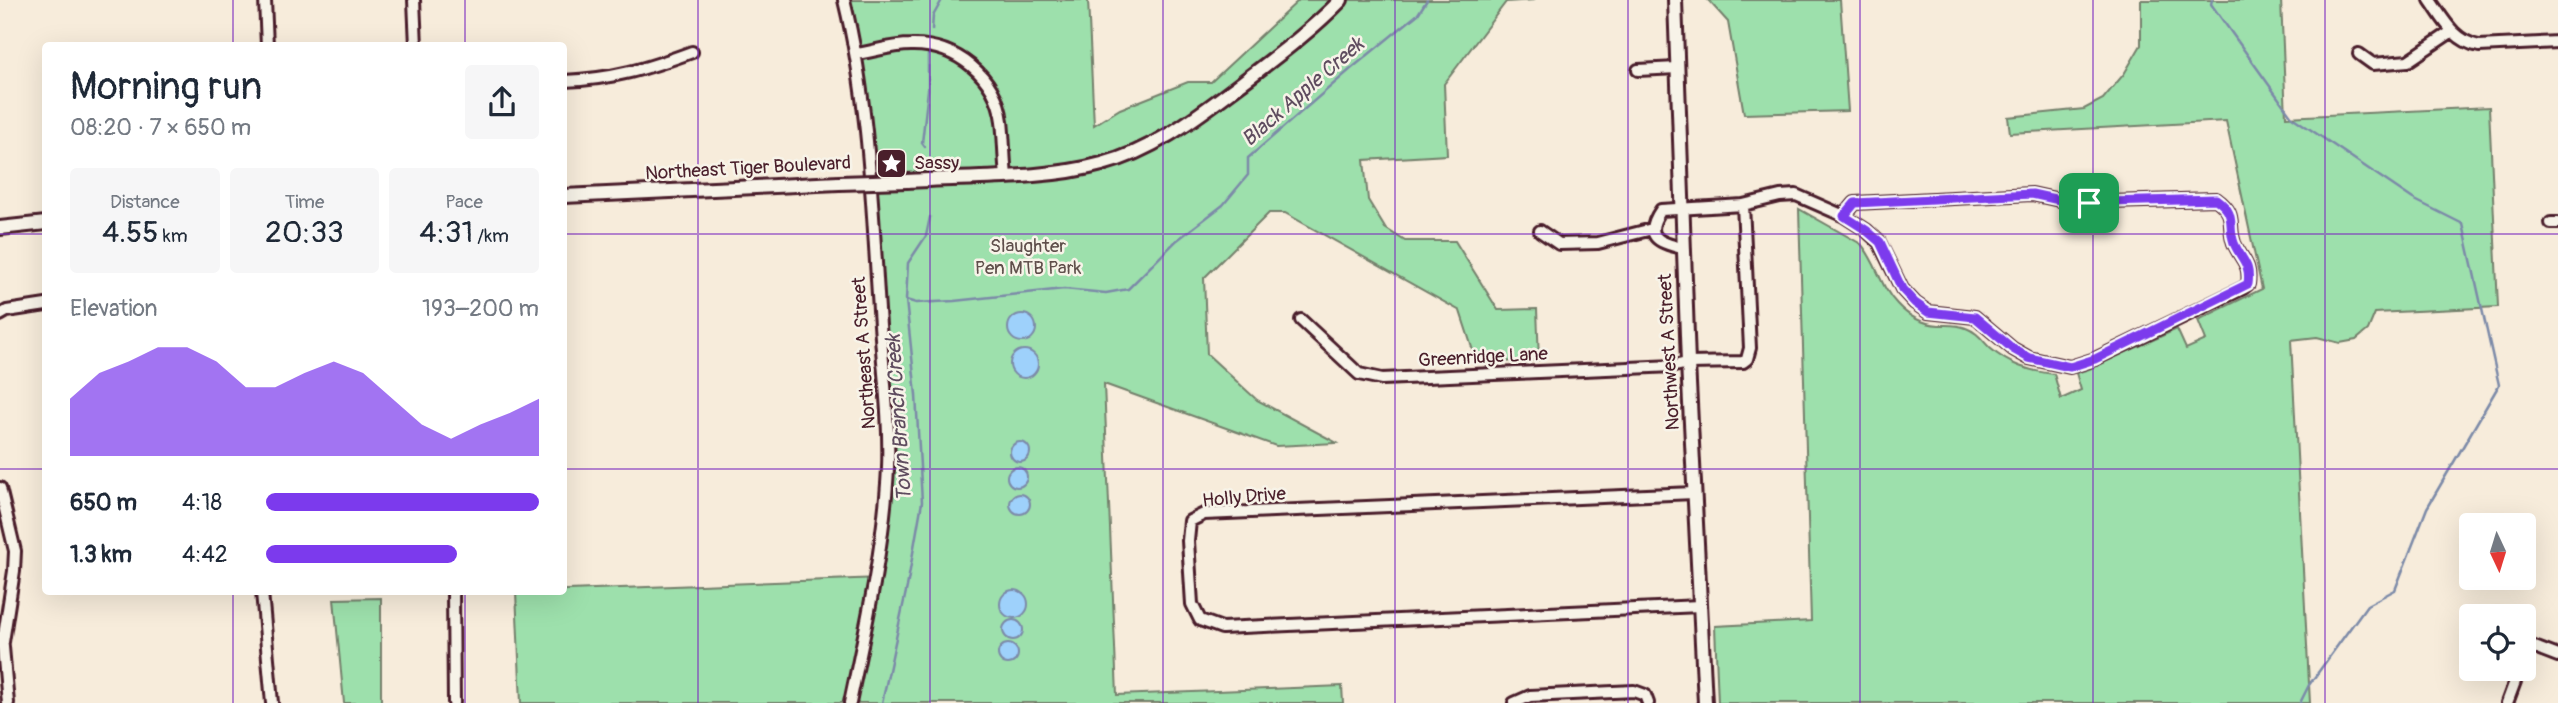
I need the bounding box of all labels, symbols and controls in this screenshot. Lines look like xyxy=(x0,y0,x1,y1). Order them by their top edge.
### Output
water label: Black Apple Creek xyxy=(1236,30,1371,153)
text: Morning run xyxy=(70,63,262,111)
button: share xyxy=(465,65,539,139)
text: 08:20 · 7 × 650 m xyxy=(70,113,251,142)
place icon: Sassy xyxy=(874,146,908,180)
street label: Northeast Tiger Boulevard xyxy=(644,151,852,185)
place label: Sassy xyxy=(914,151,959,175)
pin xyxy=(2059,173,2119,233)
icon: arrive xyxy=(2070,184,2108,222)
text: Distance xyxy=(110,190,180,214)
text: Time xyxy=(285,190,324,214)
text: Pace xyxy=(445,190,483,214)
text: 4.55 xyxy=(102,214,159,251)
text: 20:33 xyxy=(265,214,344,251)
text: 4:31 xyxy=(419,214,473,251)
text: km xyxy=(159,224,188,248)
text: /km xyxy=(473,224,509,248)
park label: Slaughter Pen MTB Park xyxy=(975,234,1081,280)
street label: Northwest A Street xyxy=(1653,273,1685,431)
street label: Northeast A Street xyxy=(847,276,881,430)
text: Elevation xyxy=(70,294,158,323)
text: 193–200 m xyxy=(422,294,539,323)
water label: Town Branch Creek xyxy=(880,331,918,502)
street label: Greenridge Lane xyxy=(1418,342,1549,372)
street label: Holly Drive xyxy=(1201,481,1288,513)
text: 650 m xyxy=(70,488,137,517)
text: 4:18 xyxy=(182,488,222,517)
north arrow xyxy=(2459,513,2536,590)
map controls xyxy=(2459,513,2536,681)
text: 1.3 km xyxy=(70,540,132,569)
text: 4:42 xyxy=(182,540,228,569)
button: locate xyxy=(2459,604,2536,681)

